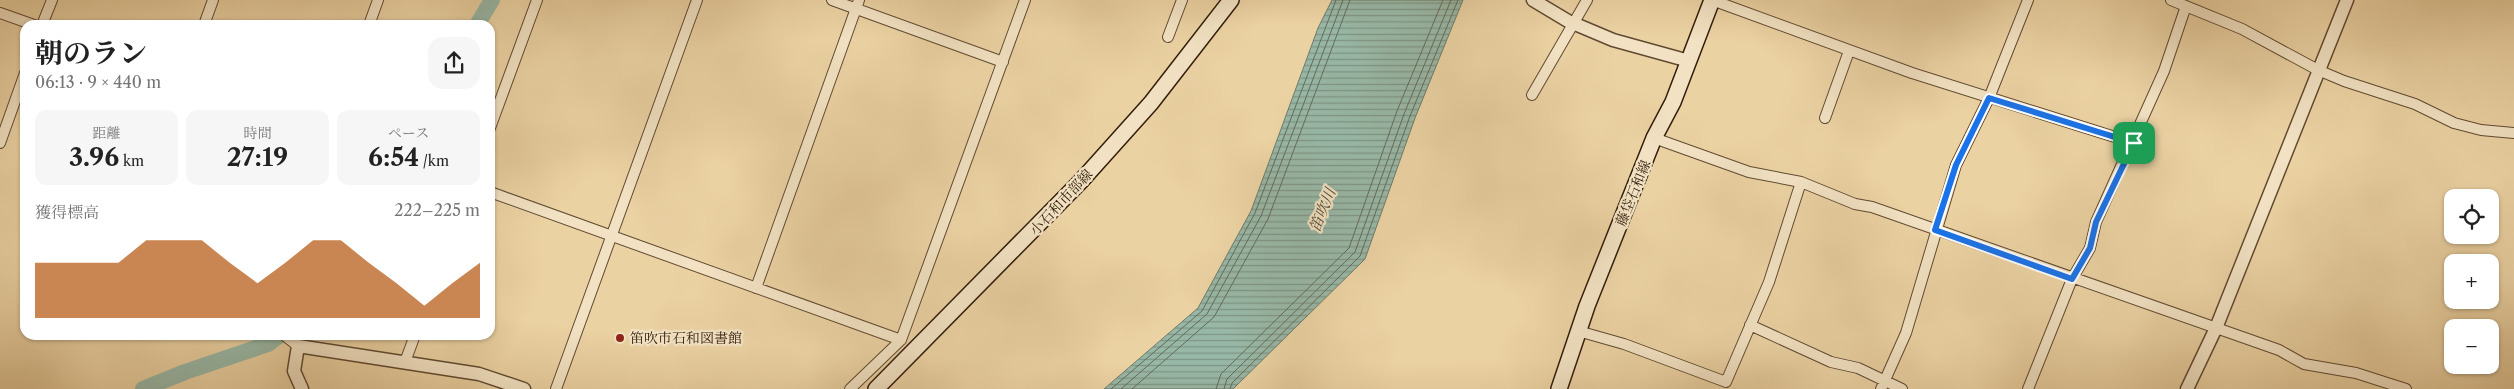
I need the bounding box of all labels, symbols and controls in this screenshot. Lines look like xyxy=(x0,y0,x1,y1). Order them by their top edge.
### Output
text: 朝のラン xyxy=(35,36,147,70)
button: share xyxy=(428,37,480,89)
text: 06:13 · 9 × 440 m xyxy=(35,72,161,92)
pin xyxy=(2113,122,2155,164)
text: 距離 xyxy=(93,124,121,142)
text: 時間 xyxy=(244,124,272,142)
text: ペース xyxy=(388,124,429,142)
icon: arrive xyxy=(2120,129,2148,157)
text: 3.96 xyxy=(69,142,119,173)
text: 27:19 xyxy=(227,142,288,173)
text: 6:54 xyxy=(368,142,419,173)
text: km xyxy=(119,152,144,170)
text: /km xyxy=(419,152,449,170)
street label: 藤垈石和線 xyxy=(1612,157,1654,229)
street label: 小石和市部線 xyxy=(1026,165,1096,239)
water label: 笛吹川 xyxy=(1305,184,1340,234)
map controls xyxy=(2444,189,2499,374)
button: locate xyxy=(2444,189,2499,244)
text: 222–225 m xyxy=(394,200,480,220)
text: 獲得標高 xyxy=(35,202,99,222)
button: + xyxy=(2444,254,2499,309)
button: − xyxy=(2444,319,2499,374)
place label: 笛吹市石和図書館 xyxy=(630,329,742,347)
marker: 笛吹市石和図書館 xyxy=(614,332,626,344)

